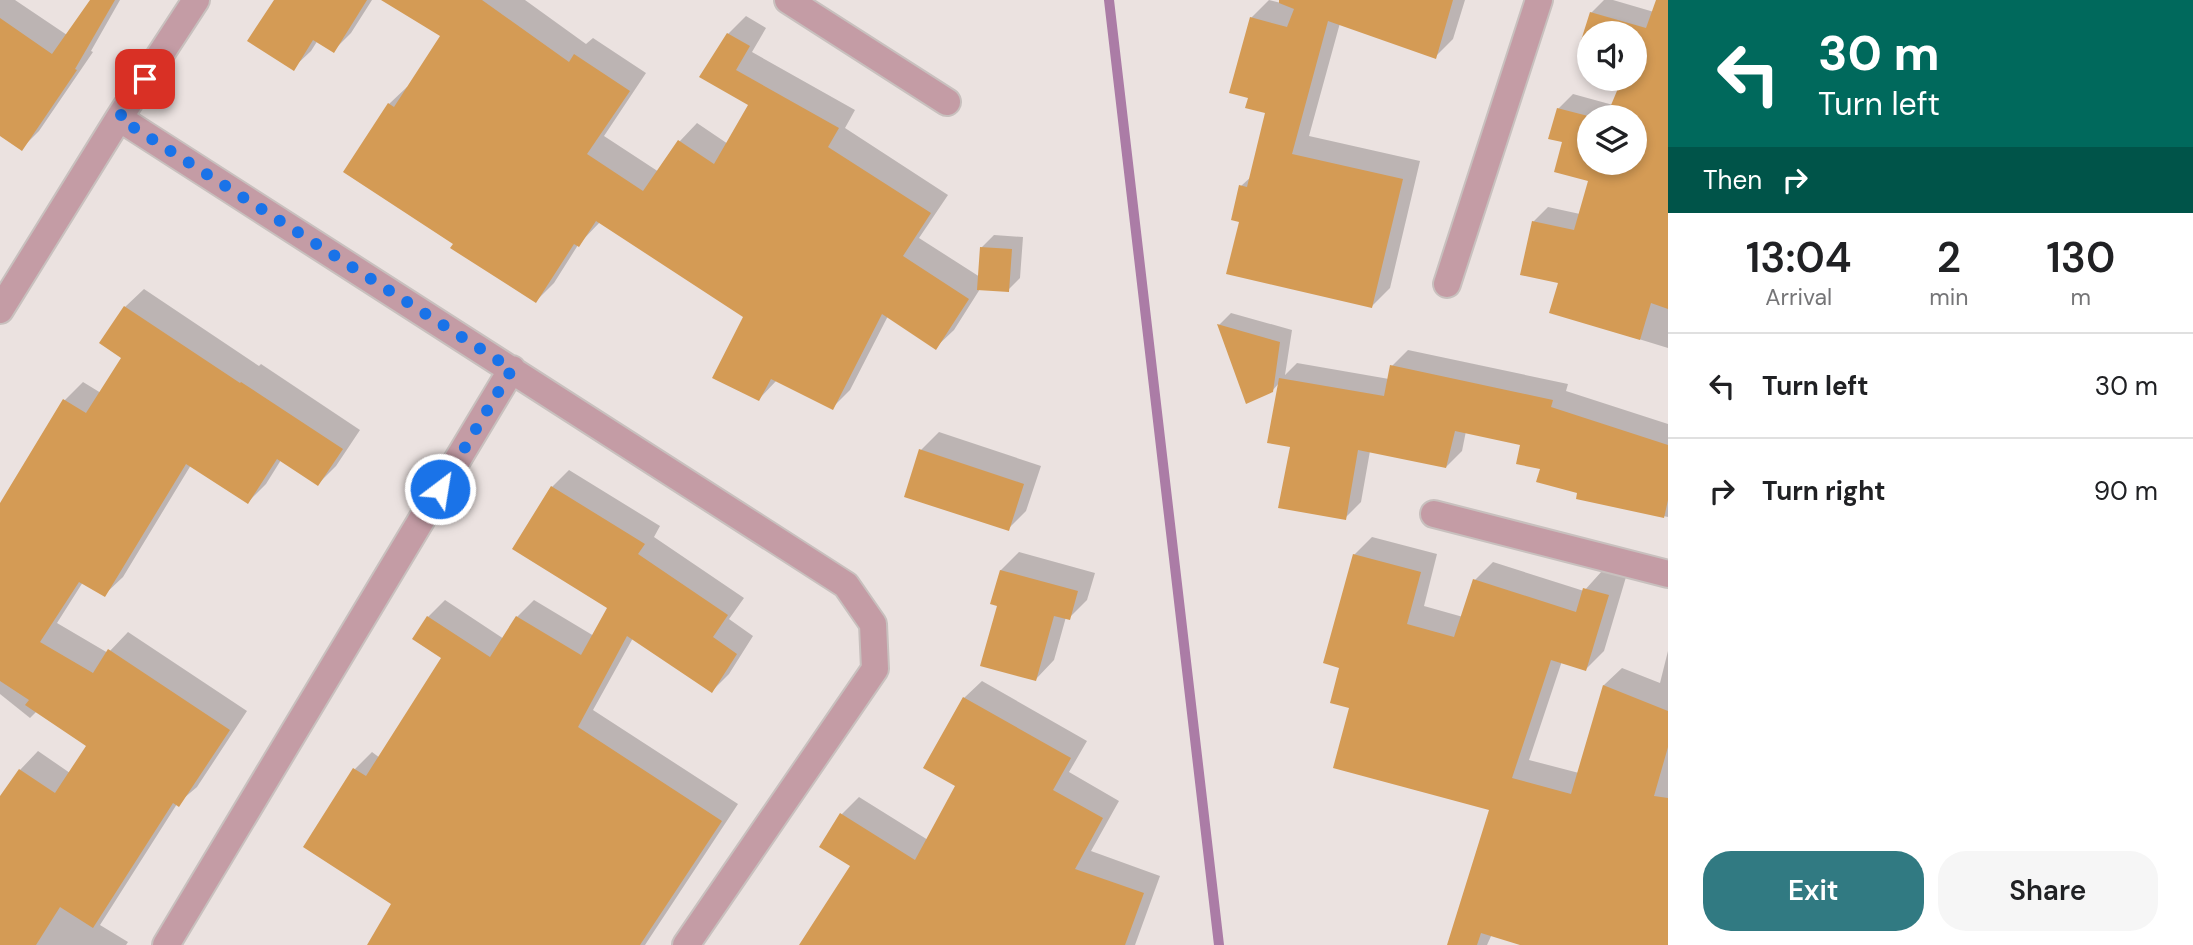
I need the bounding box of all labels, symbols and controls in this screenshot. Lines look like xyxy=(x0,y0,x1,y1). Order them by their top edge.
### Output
map controls xyxy=(1577,21,1647,175)
button: sound xyxy=(1577,21,1647,91)
text: 30 m xyxy=(1818,21,1940,85)
icon: left xyxy=(1703,28,1794,119)
pin xyxy=(115,49,175,109)
icon: arrive xyxy=(126,60,164,98)
text: Turn left xyxy=(1818,83,1940,125)
button: layers xyxy=(1577,105,1647,175)
icon: right xyxy=(1776,161,1814,199)
text: Then xyxy=(1703,163,1762,197)
text: 13:04 xyxy=(1746,230,1852,285)
text: 2 xyxy=(1937,230,1961,285)
text: 130 xyxy=(2046,230,2115,285)
text: Arrival xyxy=(1765,282,1832,312)
text: min xyxy=(1929,282,1969,312)
text: m xyxy=(2071,282,2091,312)
icon: left xyxy=(1703,367,1741,405)
text: Turn left xyxy=(1762,369,1869,403)
text: 30 m xyxy=(2095,369,2158,403)
position arrow xyxy=(403,452,477,526)
icon: right xyxy=(1703,472,1741,510)
text: Turn right xyxy=(1762,474,1886,508)
text: 90 m xyxy=(2094,474,2158,508)
button: Exit xyxy=(1703,851,1924,931)
button: Share xyxy=(1938,851,2158,931)

